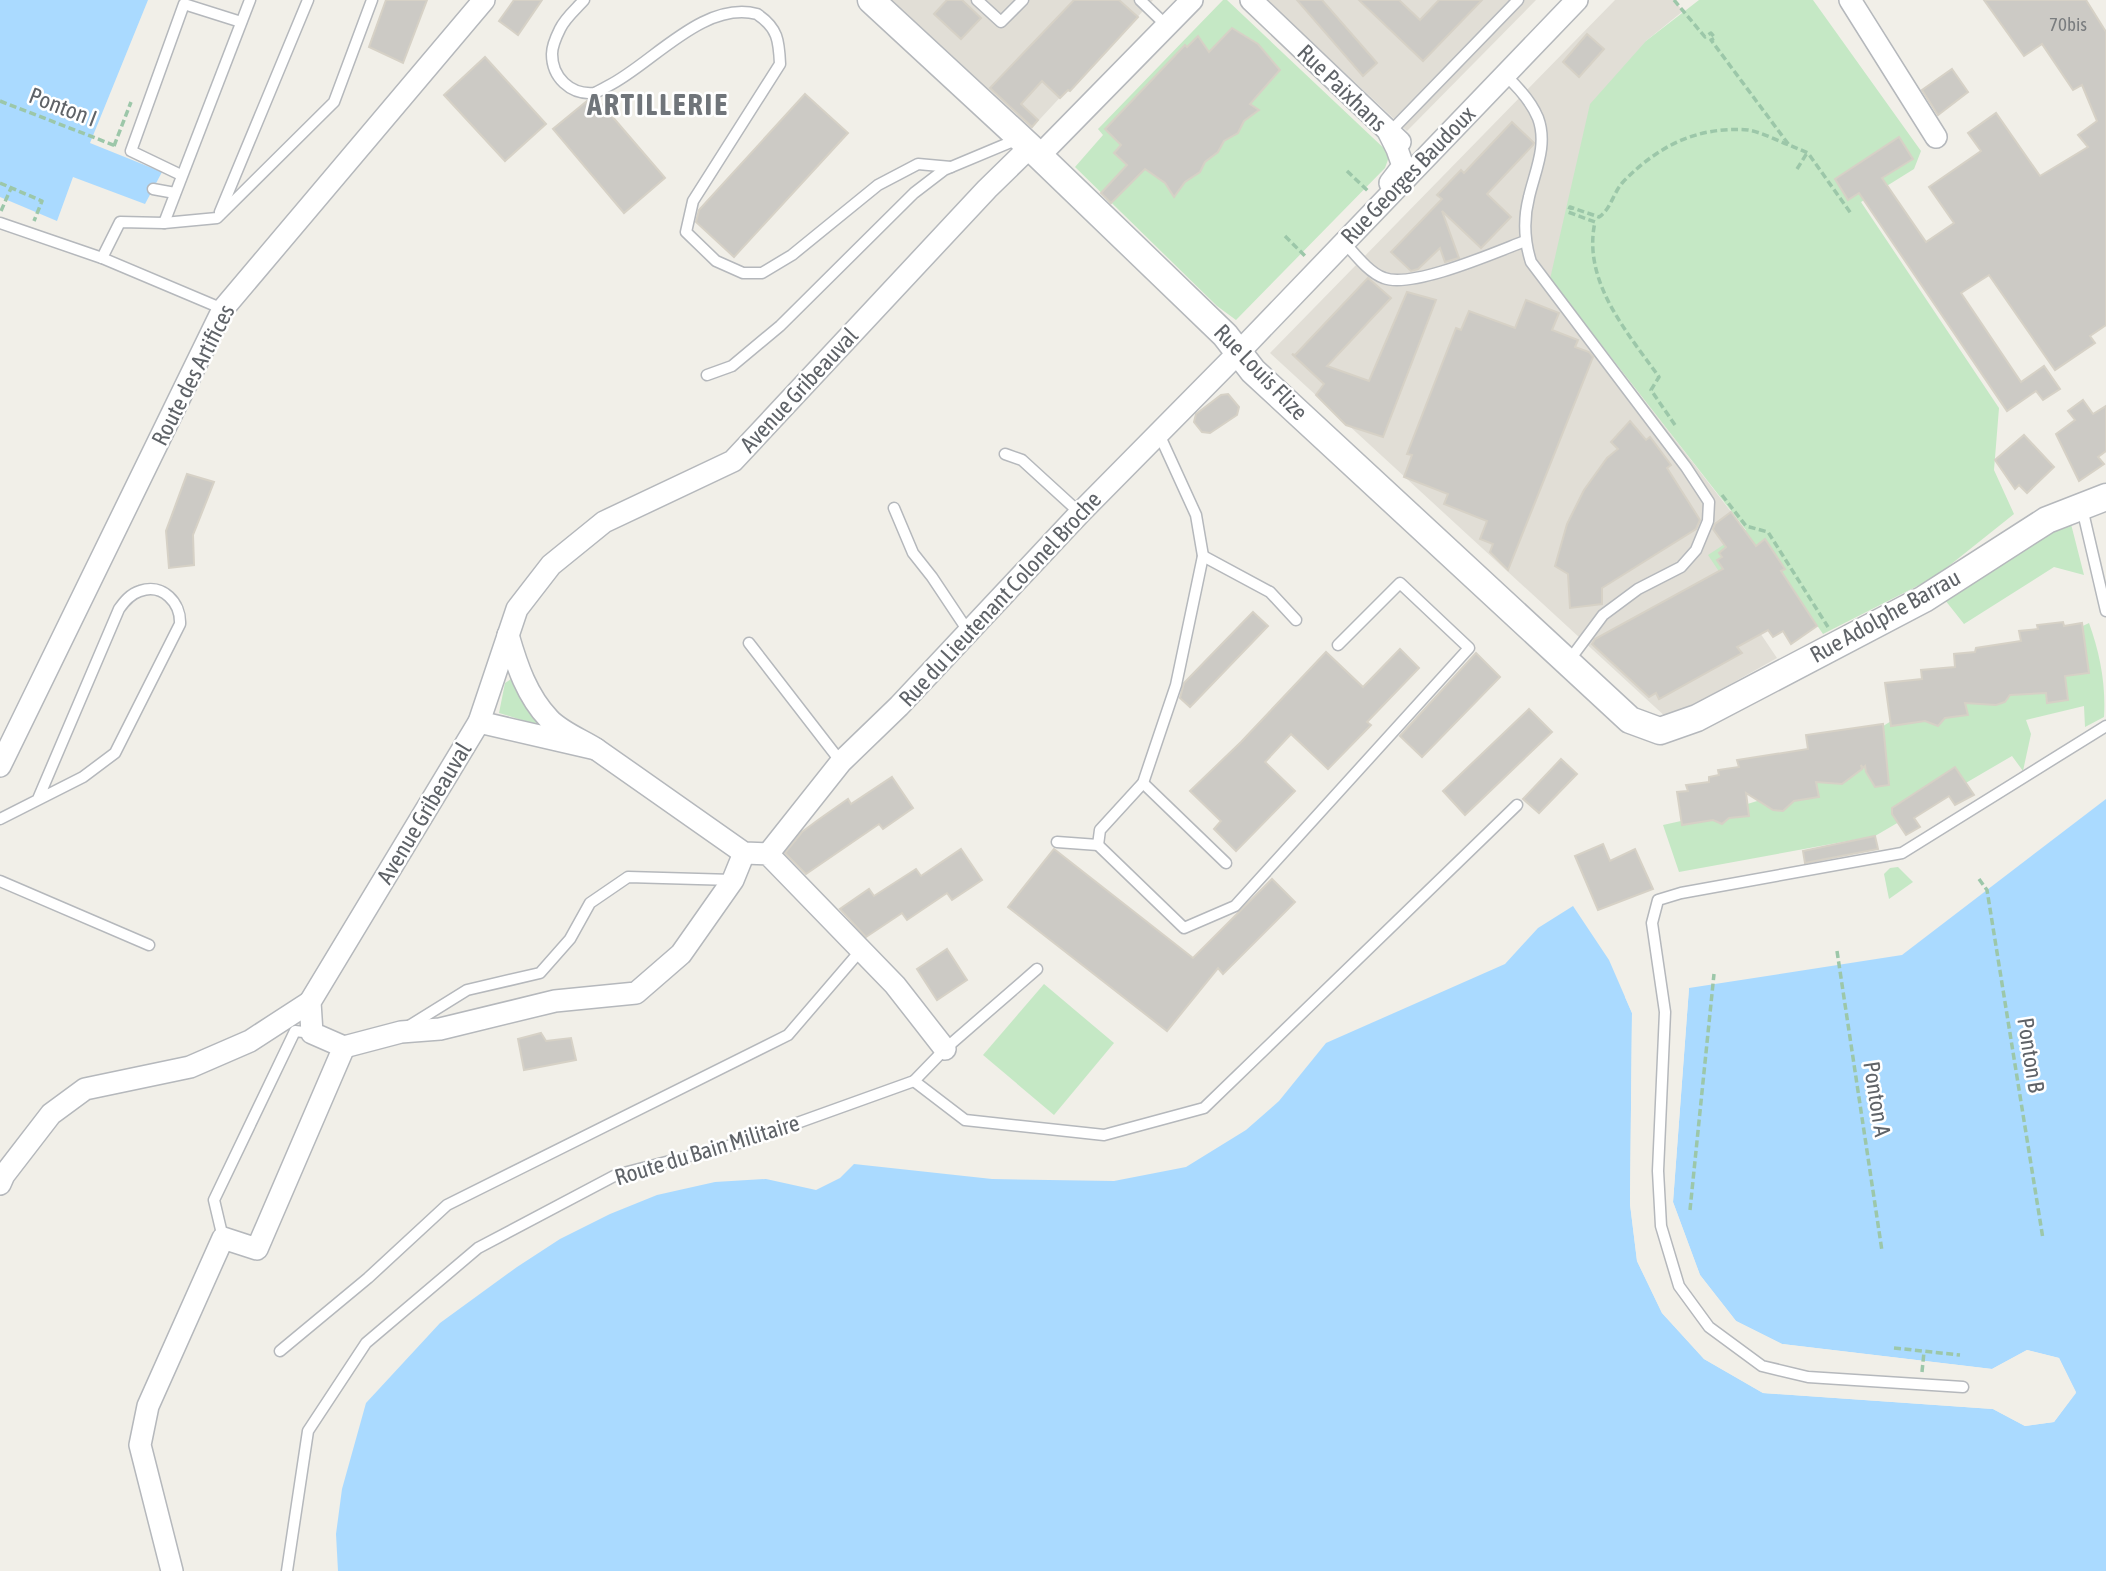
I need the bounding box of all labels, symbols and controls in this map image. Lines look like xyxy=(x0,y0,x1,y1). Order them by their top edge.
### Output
house number: 70bis xyxy=(2049,13,2087,35)
street label: Rue Paixhans xyxy=(1292,39,1392,137)
street label: Ponton I xyxy=(25,82,101,132)
district label: ARTILLERIE xyxy=(586,87,729,121)
street label: Rue Georges Baudoux xyxy=(1336,101,1480,249)
street label: Route des Artifices xyxy=(146,300,240,450)
street label: Rue Louis Flize xyxy=(1209,319,1313,425)
street label: Avenue Gribeauval xyxy=(735,323,863,457)
street label: Rue du Lieutenant Colonel Broche xyxy=(894,486,1106,712)
street label: Rue Adolphe Barrau xyxy=(1805,564,1965,668)
street label: Avenue Gribeauval xyxy=(372,738,476,888)
street label: Ponton B xyxy=(2012,1016,2050,1094)
street label: Ponton A xyxy=(1858,1060,1896,1139)
street label: Route du Bain Militaire xyxy=(612,1110,802,1190)

